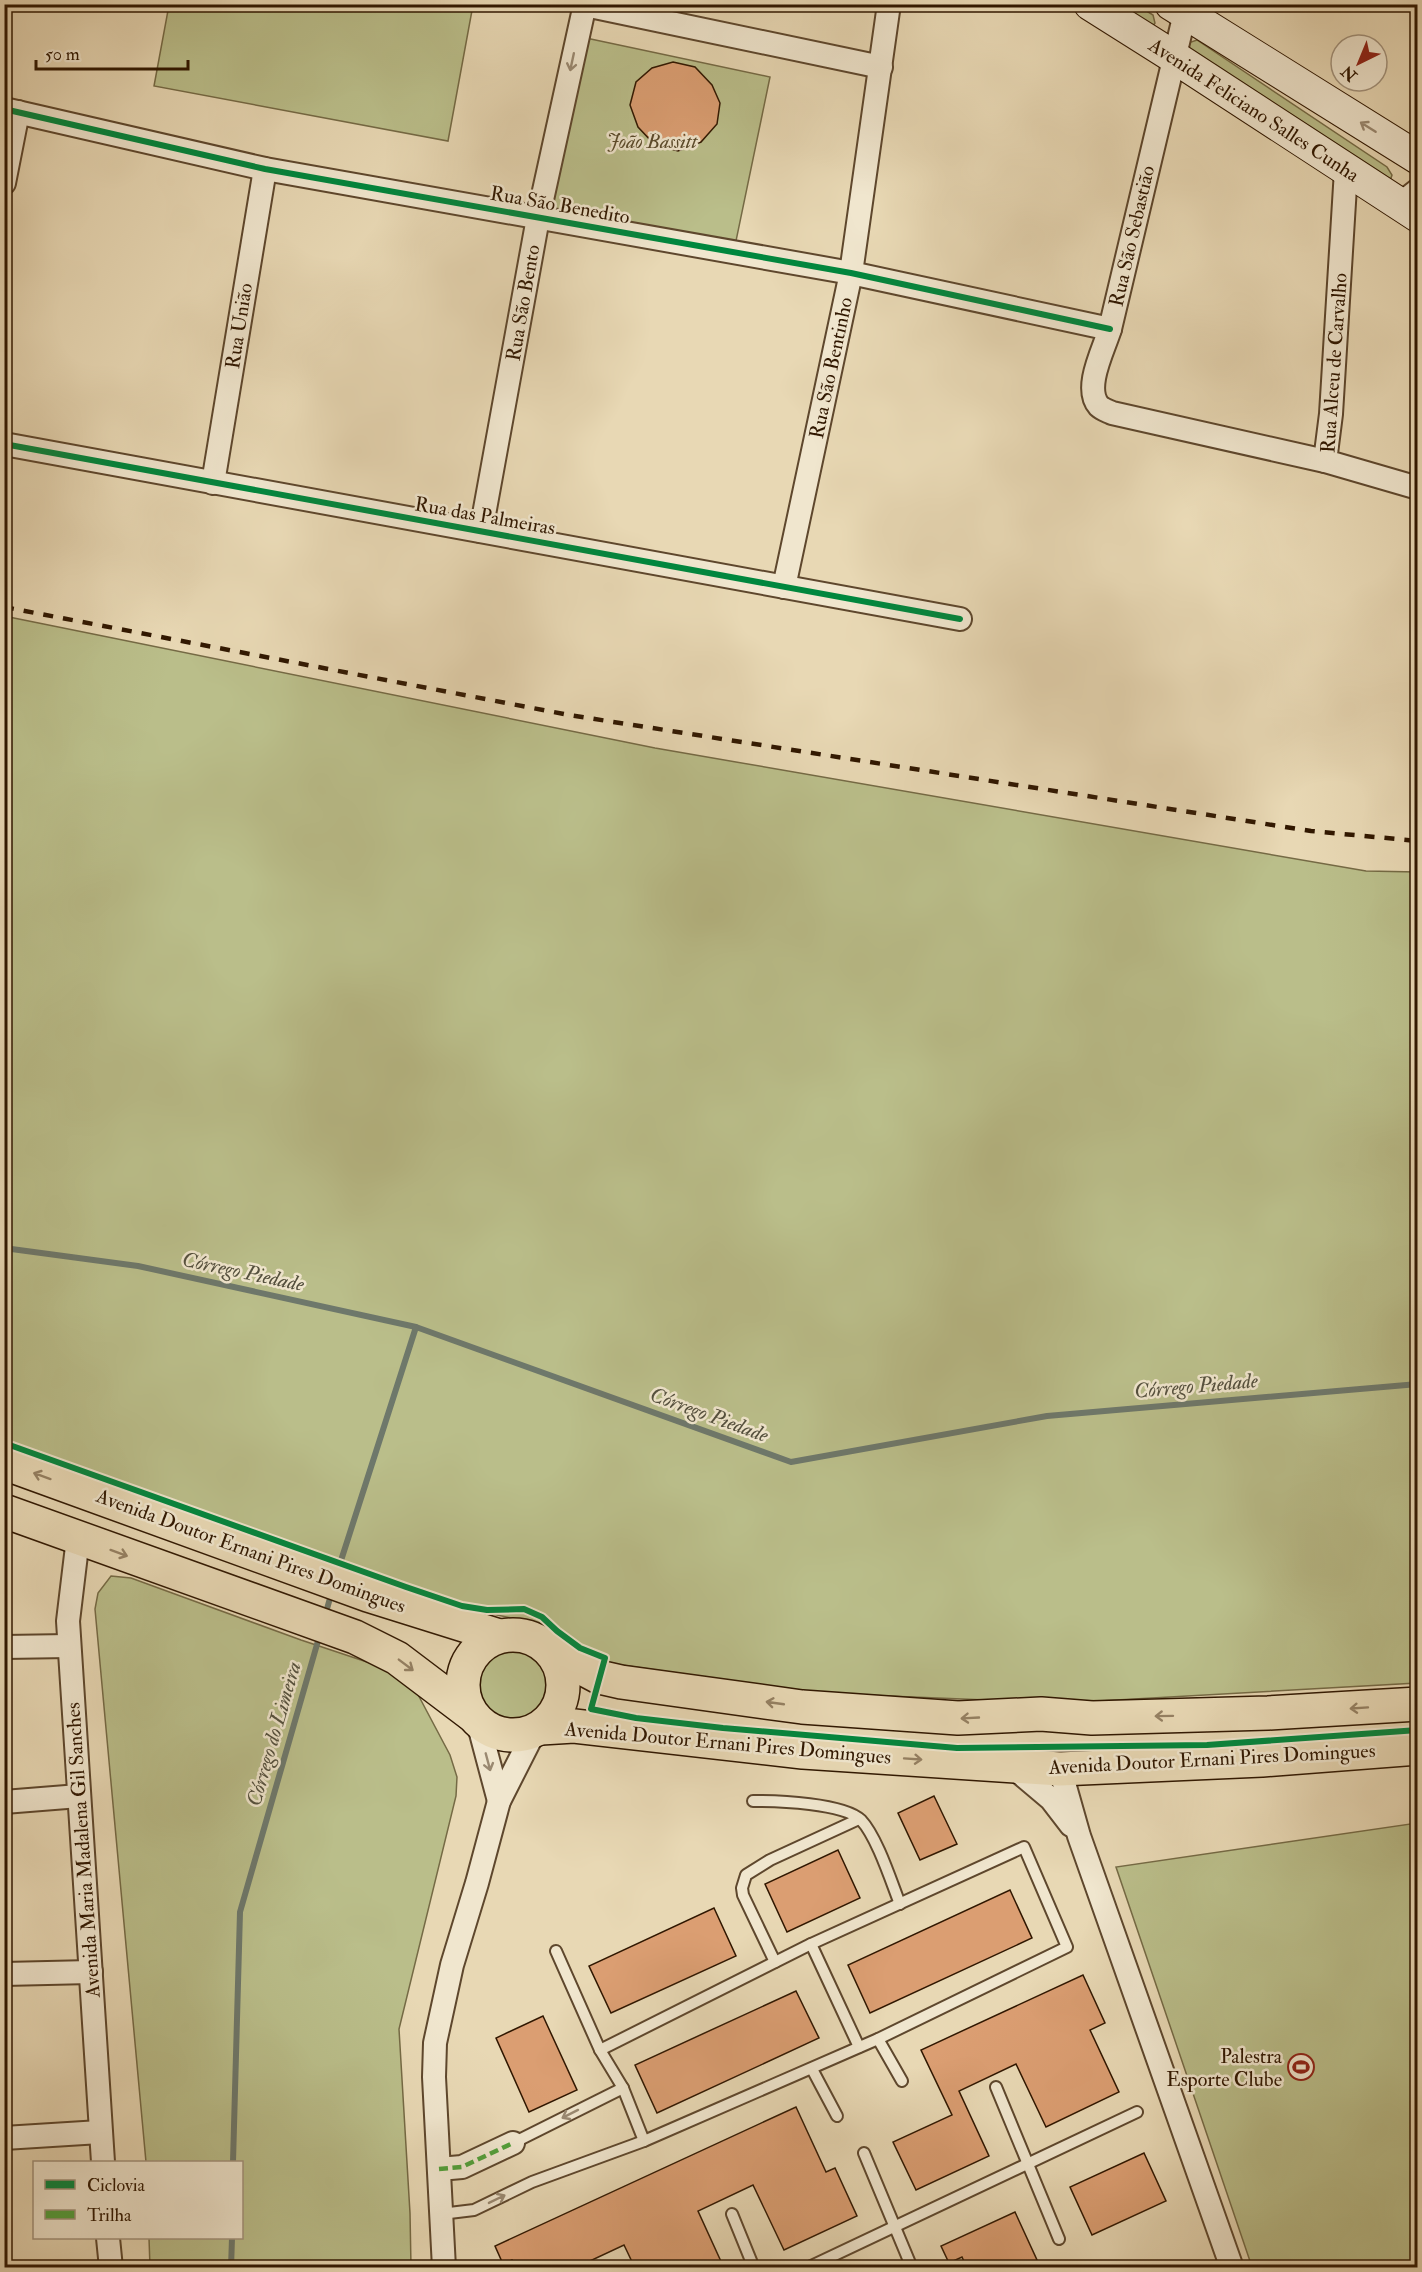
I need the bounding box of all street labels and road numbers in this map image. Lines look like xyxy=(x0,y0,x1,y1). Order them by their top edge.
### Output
street label: Avenida Feliciano Salles Cunha xyxy=(1143,32,1365,188)
street label: Rua São Sebastião xyxy=(1104,163,1160,309)
street label: Rua São Benedito xyxy=(488,180,632,230)
street label: Rua São Bento xyxy=(500,243,546,363)
street label: Rua Alceu de Carvalho xyxy=(1315,272,1353,454)
street label: Rua União xyxy=(220,281,258,371)
street label: Rua São Bentinho xyxy=(804,295,858,441)
street label: Rua das Palmeiras xyxy=(413,491,557,541)
street label: Avenida Doutor Ernani Pires Domingues xyxy=(92,1483,409,1619)
street label: Avenida Maria Madalena Gil Sanches xyxy=(60,1701,106,2000)
street label: Avenida Doutor Ernani Pires Domingues xyxy=(563,1716,892,1770)
street label: Avenida Doutor Ernani Pires Domingues xyxy=(1047,1738,1376,1780)

